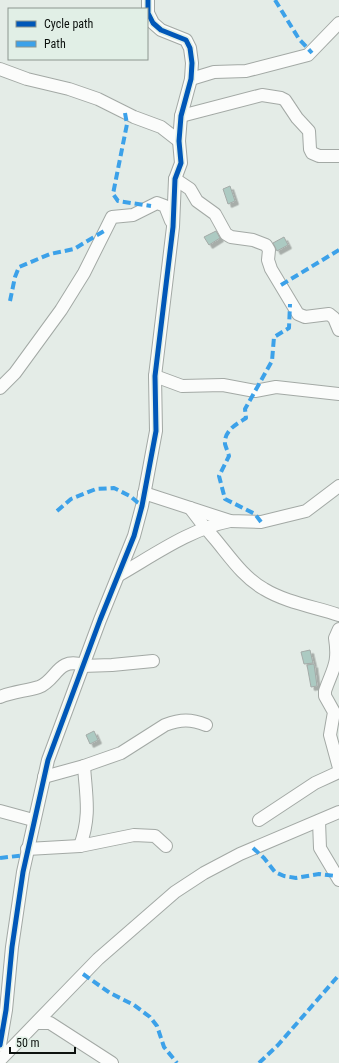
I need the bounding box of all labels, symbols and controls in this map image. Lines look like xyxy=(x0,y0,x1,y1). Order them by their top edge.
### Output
legend xyxy=(8,8,148,60)
text: Cycle path xyxy=(44,17,94,31)
text: Path xyxy=(44,37,66,51)
scale bar xyxy=(10,1029,75,1055)
text: 50 m xyxy=(16,1036,40,1050)

